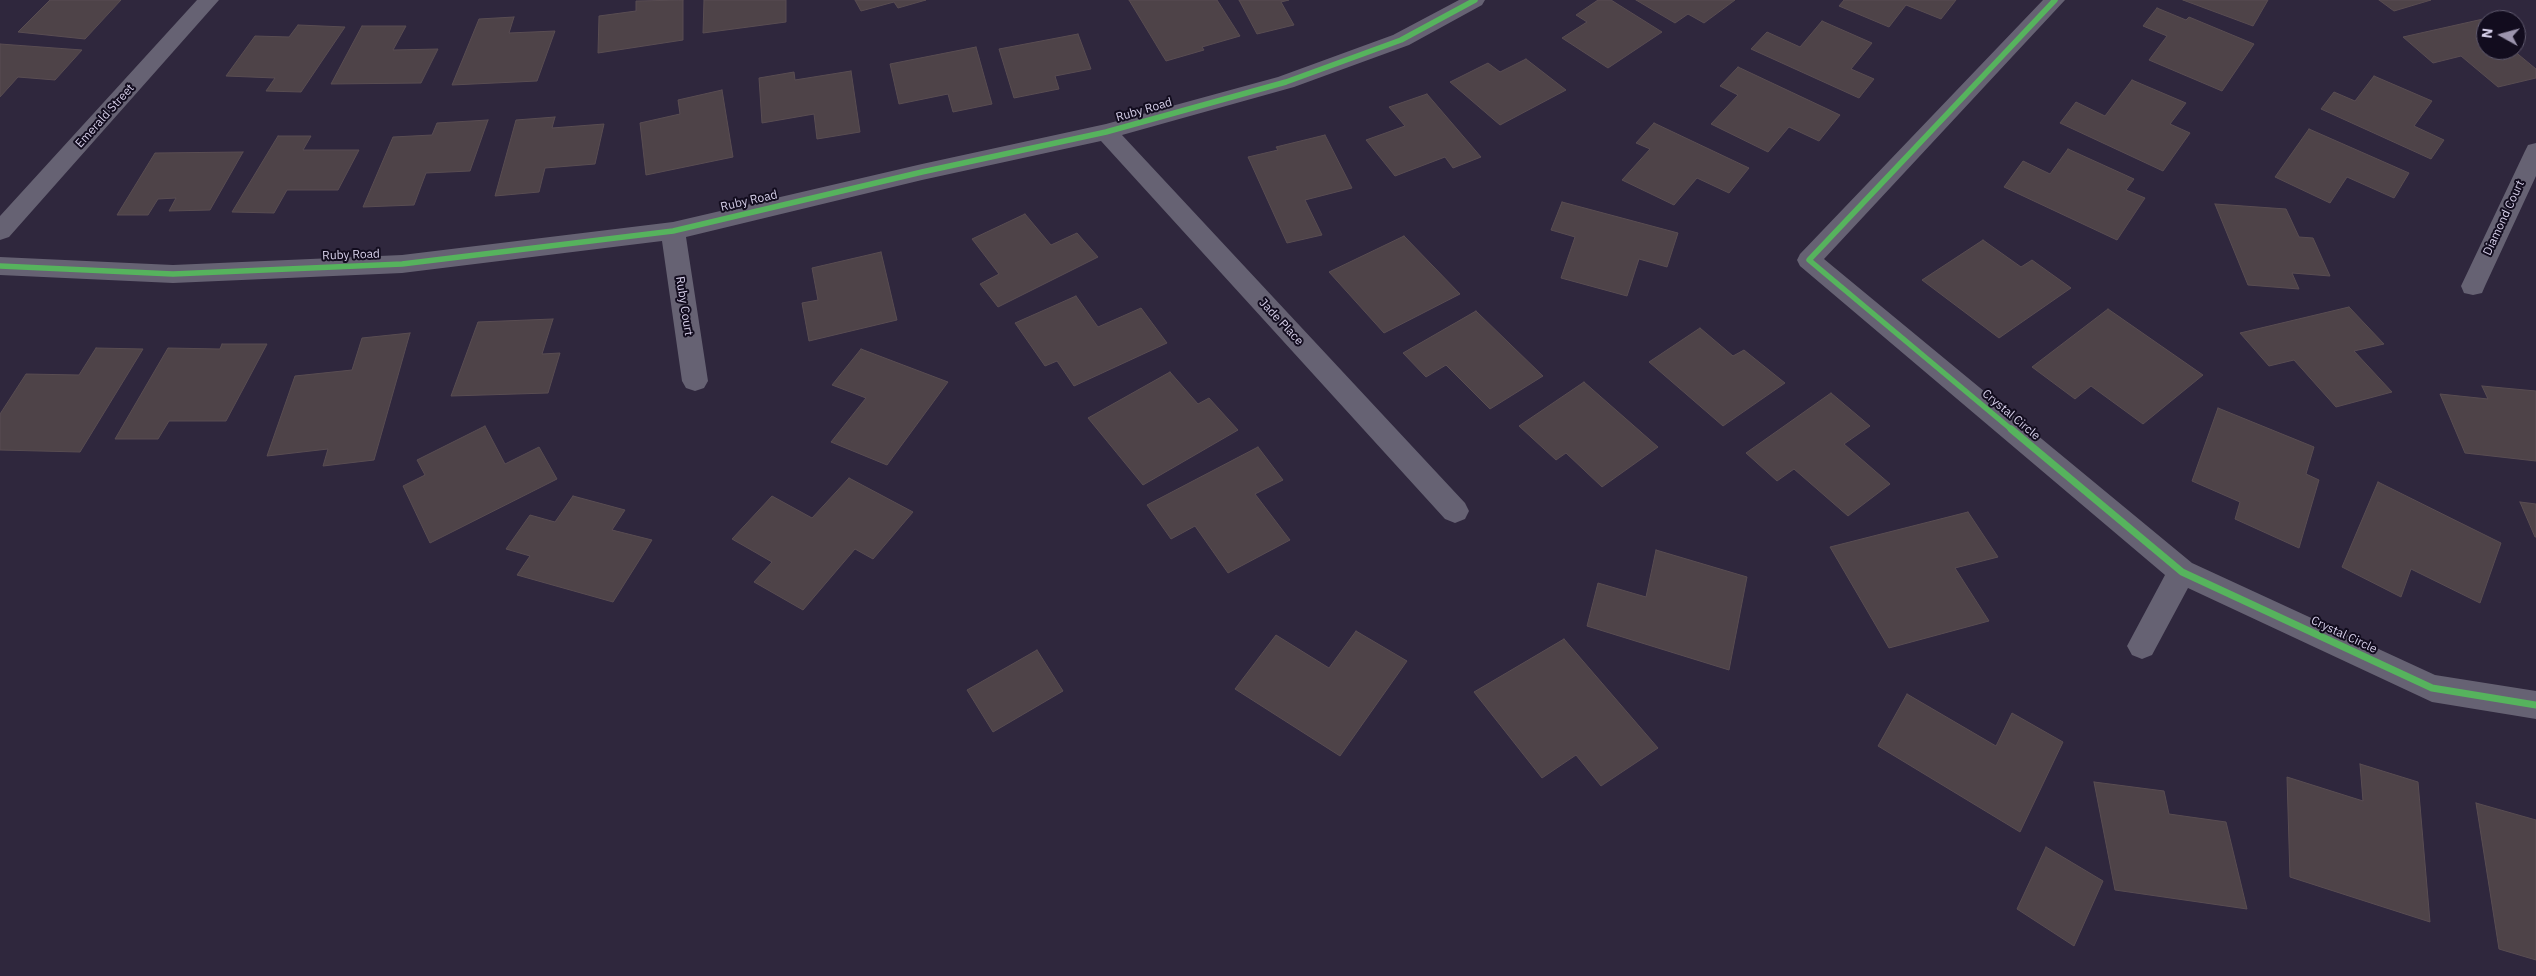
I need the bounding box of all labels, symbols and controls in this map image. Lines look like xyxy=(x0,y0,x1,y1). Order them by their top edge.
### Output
north arrow xyxy=(2476,10,2526,60)
text: N xyxy=(2478,27,2497,39)
street label: Emerald Street xyxy=(73,81,137,151)
street label: Ruby Road xyxy=(1114,95,1174,125)
street label: Diamond Court xyxy=(2480,178,2528,258)
street label: Ruby Road xyxy=(719,187,779,215)
street label: Ruby Road xyxy=(322,247,380,263)
street label: Ruby Court xyxy=(672,275,696,337)
street label: Jade Place xyxy=(1256,296,1306,348)
street label: Crystal Circle xyxy=(1979,387,2043,443)
street label: Crystal Circle xyxy=(2309,613,2379,657)

